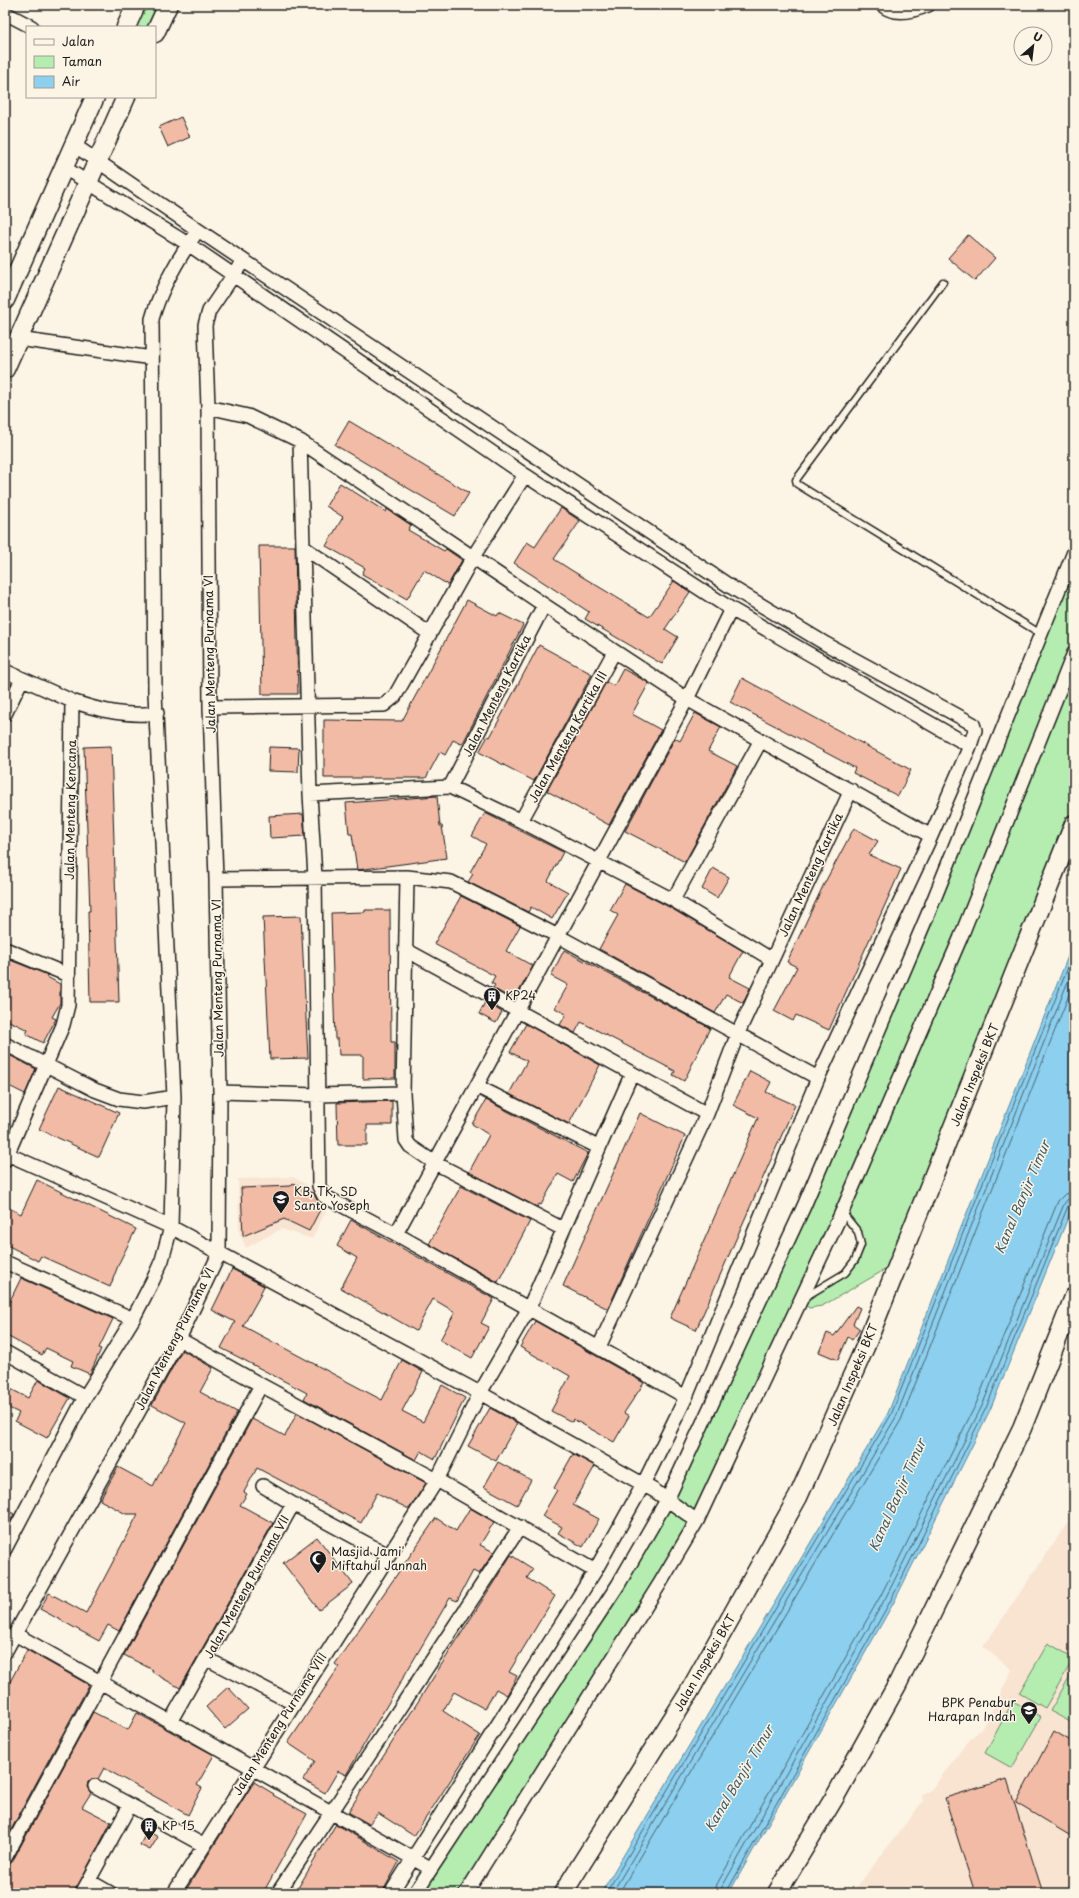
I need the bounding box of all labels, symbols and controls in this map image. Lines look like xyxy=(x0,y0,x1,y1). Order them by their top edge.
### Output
legend xyxy=(26,26,156,98)
north arrow xyxy=(1013,26,1053,66)
text: U xyxy=(1030,27,1046,46)
text: Jalan xyxy=(62,32,95,50)
text: Taman xyxy=(62,52,102,70)
text: Air xyxy=(62,72,81,90)
street label: Jalan Menteng Purnama VI xyxy=(199,575,219,733)
street label: Jalan Menteng Kartika xyxy=(458,631,535,760)
street label: Jalan Menteng Kartika III xyxy=(523,667,611,806)
street label: Jalan Menteng Kencana xyxy=(60,739,80,880)
street label: Jalan Menteng Kartika xyxy=(773,809,847,939)
street label: Jalan Menteng Purnama VI xyxy=(207,899,227,1057)
building icon: KP24 xyxy=(482,986,502,1011)
place label: KP24 xyxy=(505,986,536,1004)
street label: Jalan Inspeksi BKT xyxy=(945,1020,1003,1129)
water label: Kanal Banjir Timur xyxy=(989,1136,1055,1256)
place label: KB, TK, SD Santo Yoseph xyxy=(294,1182,370,1214)
school or university icon: KB, TK, SD Santo Yoseph xyxy=(271,1189,291,1214)
street label: Jalan Menteng Purnama VI xyxy=(130,1264,218,1413)
street label: Jalan Inspeksi BKT xyxy=(822,1320,882,1429)
water label: Kanal Banjir Timur xyxy=(863,1434,931,1554)
street label: Jalan Menteng Purnama VII xyxy=(199,1512,293,1661)
place label: Masjid Jami' Miftahul Jannah xyxy=(331,1542,427,1574)
mosque icon: Masjid Jami' Miftahul Jannah xyxy=(308,1549,328,1574)
street label: Jalan Inspeksi BKT xyxy=(669,1610,740,1714)
street label: Jalan Menteng Purnama VIII xyxy=(228,1649,331,1798)
place label: BPK Penabur Harapan Indah xyxy=(928,1693,1016,1725)
school or university icon: BPK Penabur Harapan Indah xyxy=(1019,1700,1039,1725)
water label: Kanal Banjir Timur xyxy=(699,1719,779,1834)
building icon: KP 15 xyxy=(139,1816,159,1841)
place label: KP 15 xyxy=(162,1816,195,1834)

